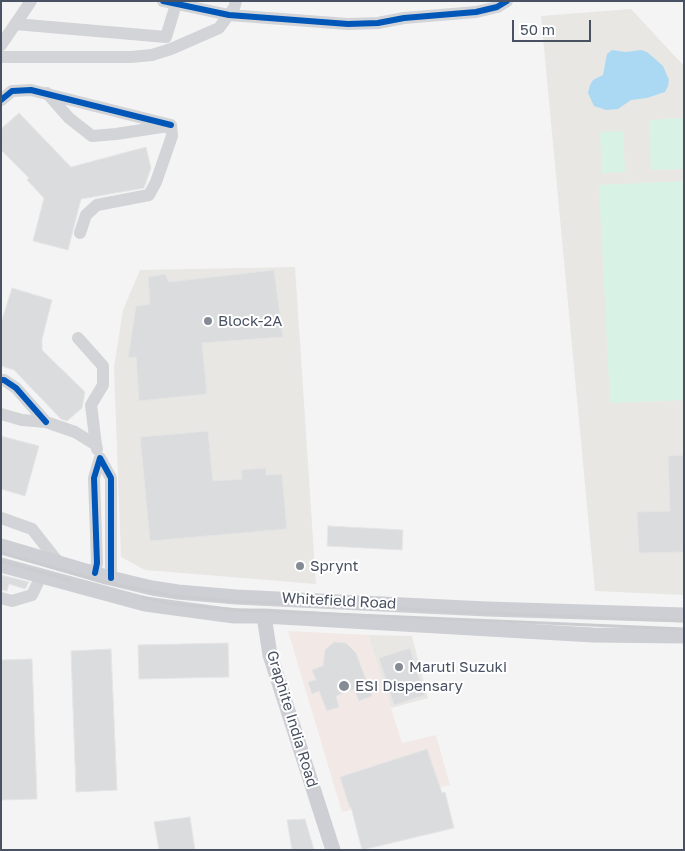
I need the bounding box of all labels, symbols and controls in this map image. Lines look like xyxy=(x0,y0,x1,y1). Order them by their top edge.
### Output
scale bar xyxy=(515,10,594,42)
text: 50 m xyxy=(520,20,555,38)
place label: Block-2A xyxy=(218,312,282,330)
marker: Block-2A xyxy=(202,315,214,327)
place label: Sprynt xyxy=(310,557,359,575)
marker: Sprynt xyxy=(294,560,306,572)
street label: Whitefield Road xyxy=(281,589,397,613)
street label: Graphite India Road xyxy=(263,649,321,789)
place label: Maruti Suzuki xyxy=(409,658,507,676)
marker: Maruti Suzuki xyxy=(393,661,405,673)
place label: ESI Dispensary xyxy=(355,677,463,695)
marker: ESI Dispensary xyxy=(337,679,351,693)

